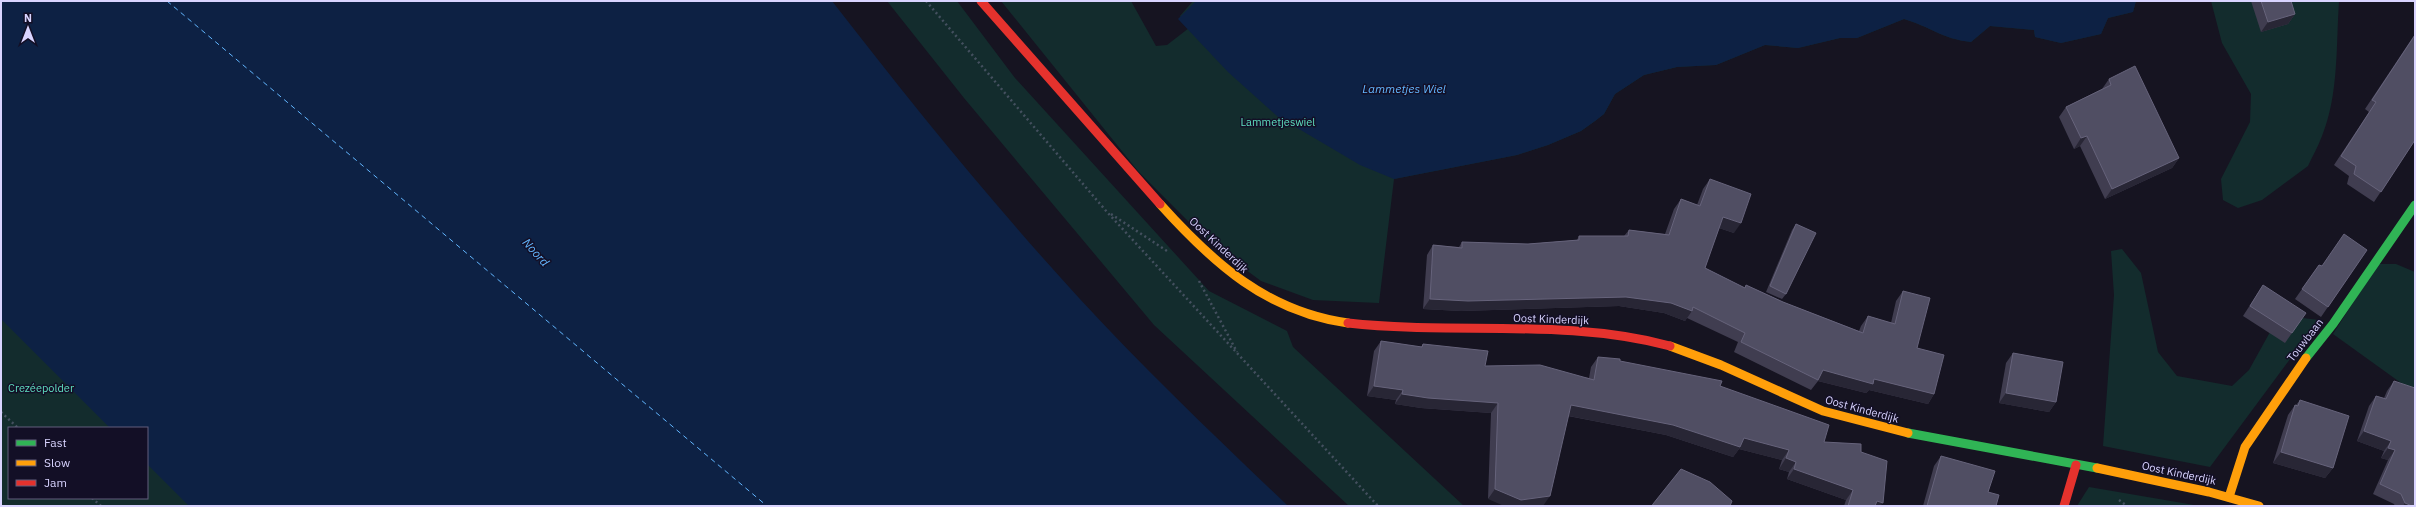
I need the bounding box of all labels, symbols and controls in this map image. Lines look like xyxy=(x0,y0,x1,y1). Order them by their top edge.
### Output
north arrow xyxy=(8,8,48,48)
text: N xyxy=(24,11,32,25)
water label: Lammetjes Wiel xyxy=(1362,81,1447,96)
park label: Lammetjeswiel xyxy=(1241,115,1315,129)
street label: Oost Kinderdijk xyxy=(1187,214,1252,276)
water label: Noord xyxy=(520,235,552,269)
street label: Oost Kinderdijk xyxy=(1513,311,1589,327)
street label: Touwbaan xyxy=(2284,316,2326,364)
park label: Crezéepolder xyxy=(8,381,74,395)
street label: Oost Kinderdijk xyxy=(1824,392,1901,426)
legend xyxy=(8,427,148,499)
text: Fast xyxy=(44,435,67,450)
text: Slow xyxy=(44,455,70,470)
street label: Oost Kinderdijk xyxy=(2141,458,2218,488)
text: Jam xyxy=(44,475,67,490)

